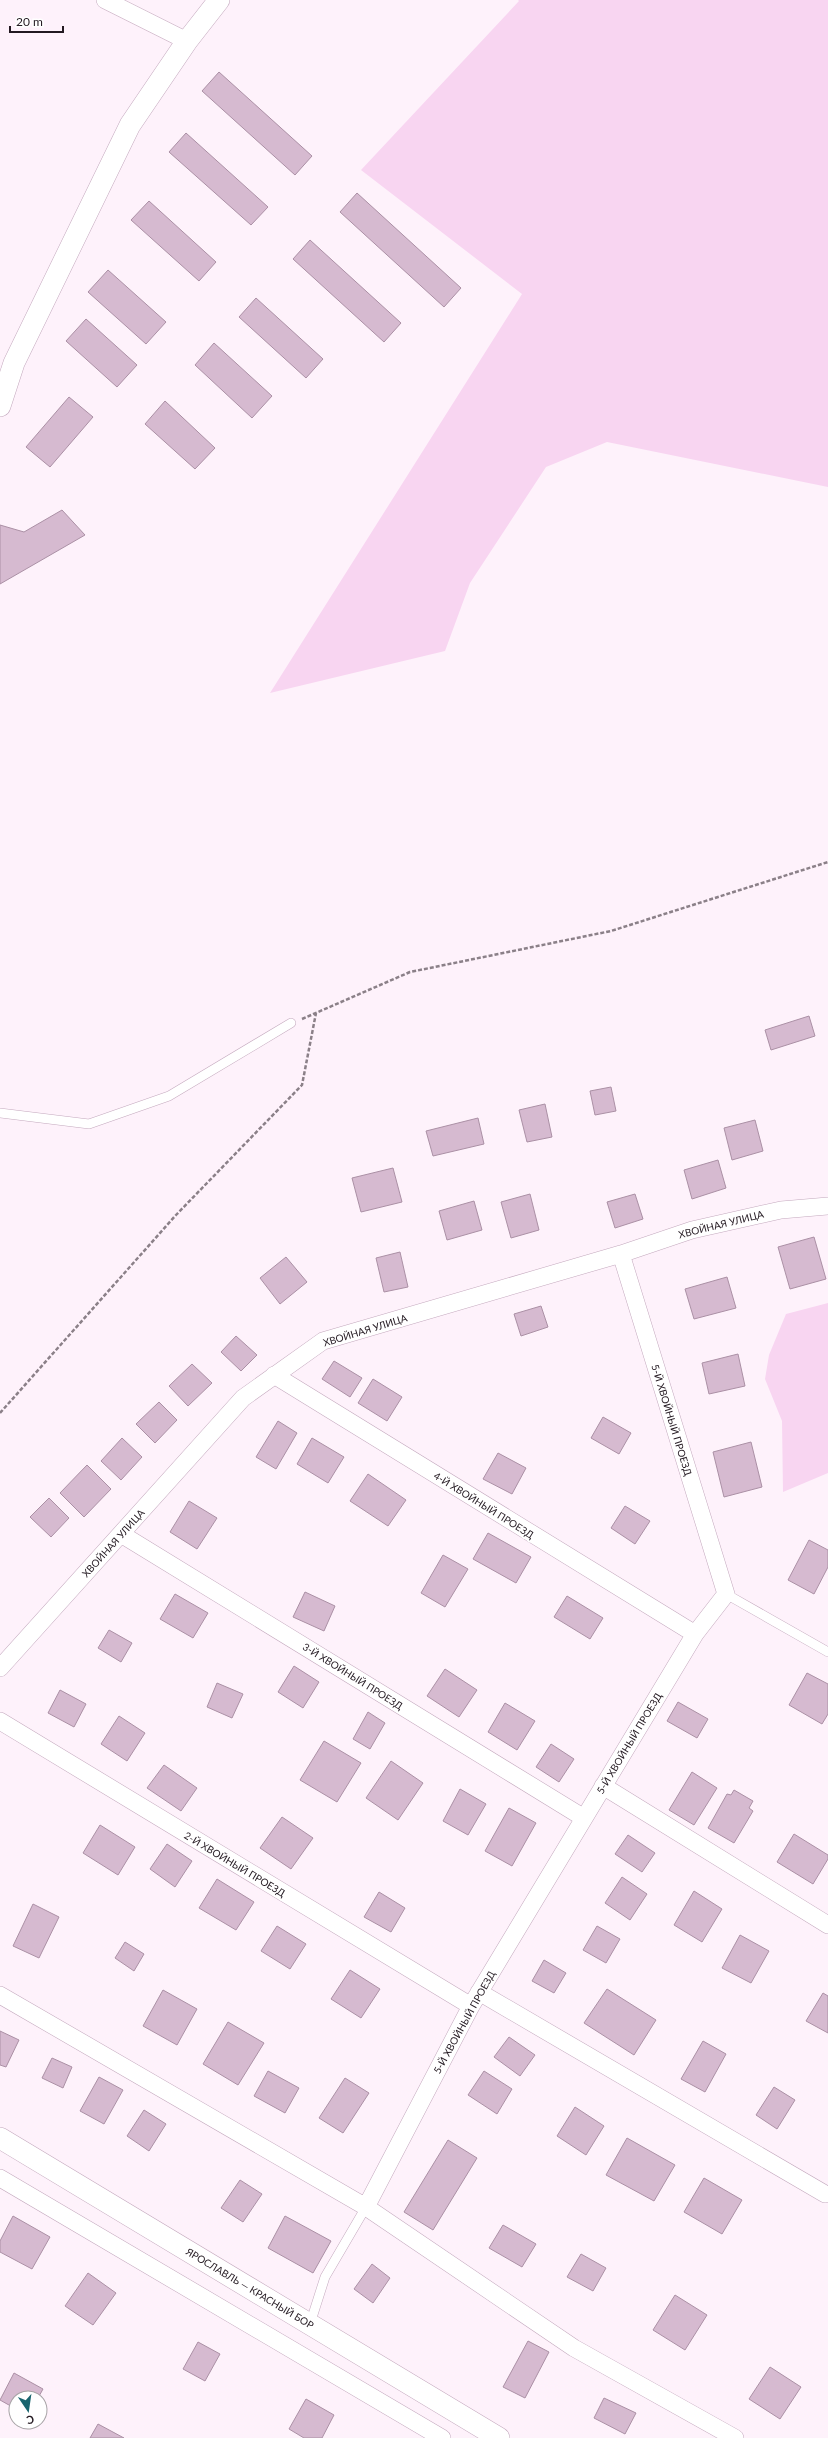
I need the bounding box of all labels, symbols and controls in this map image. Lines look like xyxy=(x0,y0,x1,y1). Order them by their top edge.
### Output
scale bar xyxy=(10,8,63,34)
text: 20 m xyxy=(16,14,43,29)
street label: ХВОЙНАЯ УЛИЦА xyxy=(677,1208,765,1240)
street label: ХВОЙНАЯ УЛИЦА xyxy=(321,1311,409,1349)
street label: 5-Й ХВОЙНЫЙ ПРОЕЗД xyxy=(649,1363,695,1477)
street label: 4-Й ХВОЙНЫЙ ПРОЕЗД xyxy=(432,1469,536,1541)
street label: ХВОЙНАЯ УЛИЦА xyxy=(79,1506,147,1579)
street label: 3-Й ХВОЙНЫЙ ПРОЕЗД xyxy=(301,1640,405,1712)
street label: 5-Й ХВОЙНЫЙ ПРОЕЗД xyxy=(594,1690,664,1796)
street label: 2-Й ХВОЙНЫЙ ПРОЕЗД xyxy=(182,1829,288,1899)
street label: 5-Й ХВОЙНЫЙ ПРОЕЗД xyxy=(431,1968,497,2076)
street label: ЯРОСЛАВЛЬ — КРАСНЫЙ БОР xyxy=(183,2245,316,2331)
north arrow xyxy=(8,2390,48,2430)
text: С xyxy=(25,2413,35,2428)

